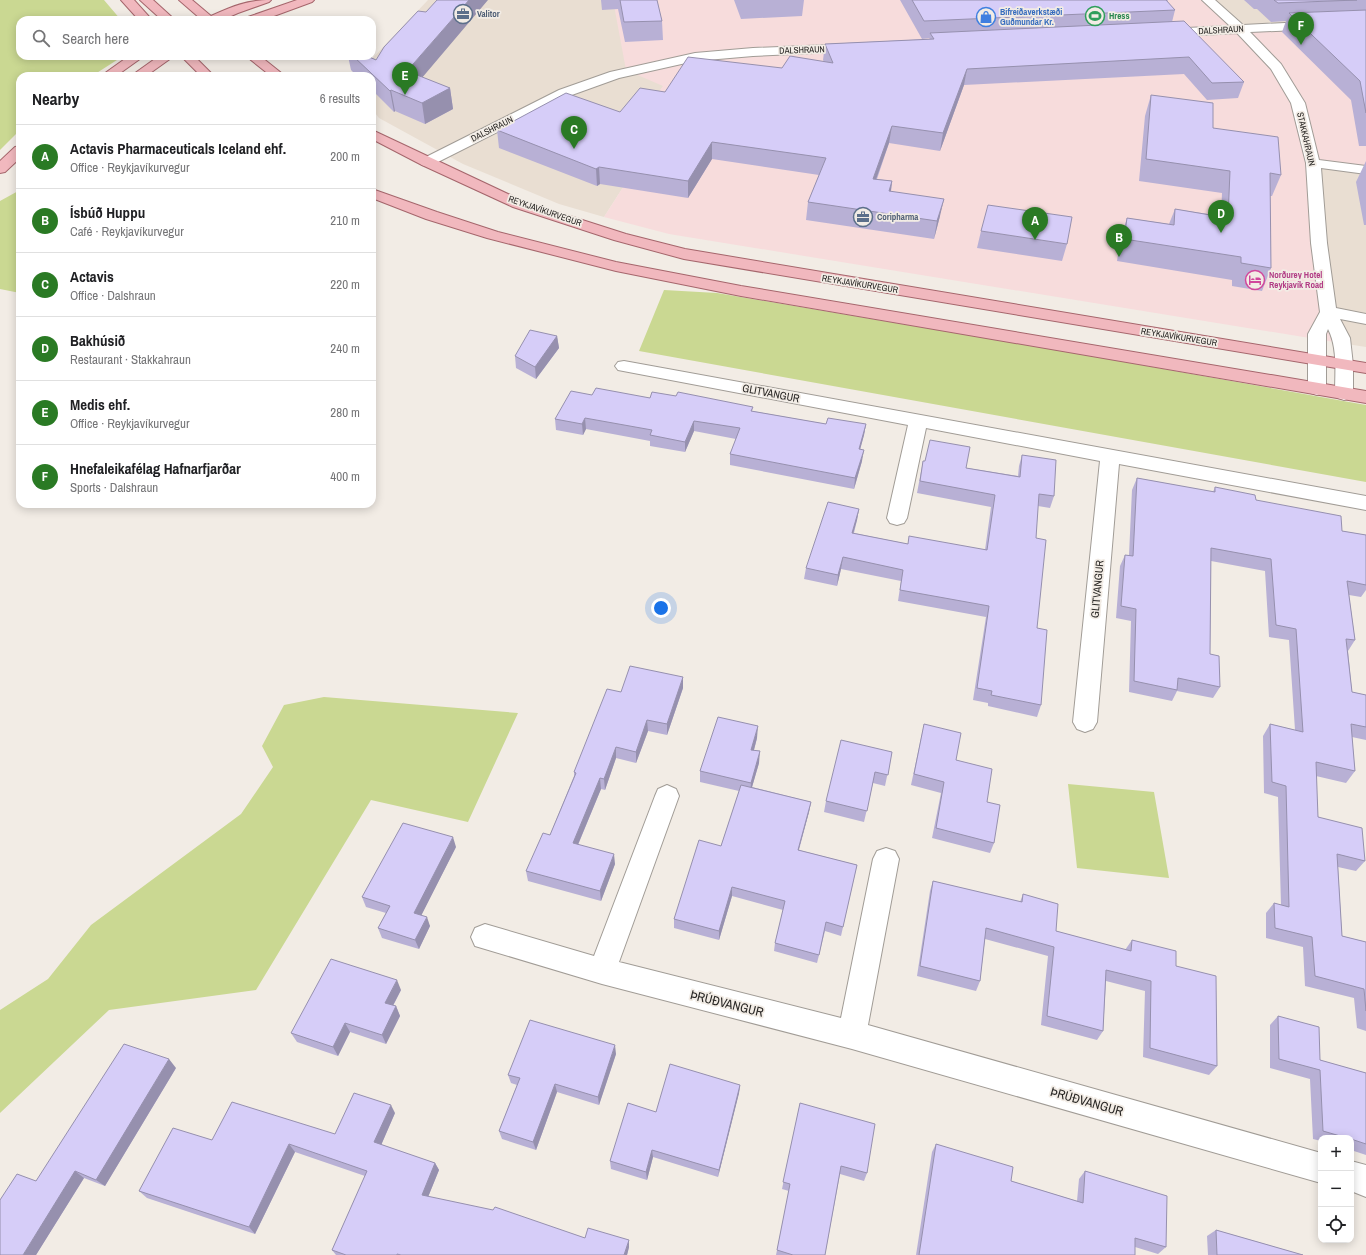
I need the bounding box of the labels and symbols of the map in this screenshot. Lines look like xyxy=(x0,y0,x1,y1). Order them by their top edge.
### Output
office icon: Valitor xyxy=(452,3,474,25)
sports icon: Hress xyxy=(1084,5,1106,27)
shop icon: Bifreiðaverkstæði Guðmundar Kr. xyxy=(975,6,997,28)
place label: Bifreiðaverkstæði Guðmundar Kr. xyxy=(1000,6,1062,28)
place label: Valitor xyxy=(477,8,500,20)
place label: Hress xyxy=(1109,10,1130,22)
pin: F xyxy=(1288,12,1314,45)
street label: DALSHRAUN xyxy=(1198,23,1244,37)
street label: DALSHRAUN xyxy=(779,43,825,57)
pin: E xyxy=(392,62,418,95)
street label: STAKKAHRAUN xyxy=(1294,111,1318,167)
street label: DALSHRAUN xyxy=(469,113,515,145)
pin: C xyxy=(561,116,587,149)
street label: REYKJAVÍKURVEGUR xyxy=(507,193,584,229)
pin: D xyxy=(1208,200,1234,233)
office icon: Coripharma xyxy=(852,206,874,228)
pin: A xyxy=(1022,207,1048,240)
place label: Coripharma xyxy=(877,211,919,223)
pin: B xyxy=(1106,224,1132,257)
hotel icon: Norðurey Hotel Reykjavík Road xyxy=(1244,269,1266,291)
place label: Norðurey Hotel Reykjavík Road xyxy=(1269,269,1324,291)
street label: REYKJAVÍKURVEGUR xyxy=(821,272,900,296)
street label: REYKJAVÍKURVEGUR xyxy=(1140,325,1219,349)
street label: GLITVANGUR xyxy=(741,381,801,405)
street label: GLITVANGUR xyxy=(1087,559,1107,618)
your location xyxy=(651,598,671,618)
street label: ÞRÚÐVANGUR xyxy=(688,986,766,1021)
street label: ÞRÚÐVANGUR xyxy=(1048,1083,1126,1120)

